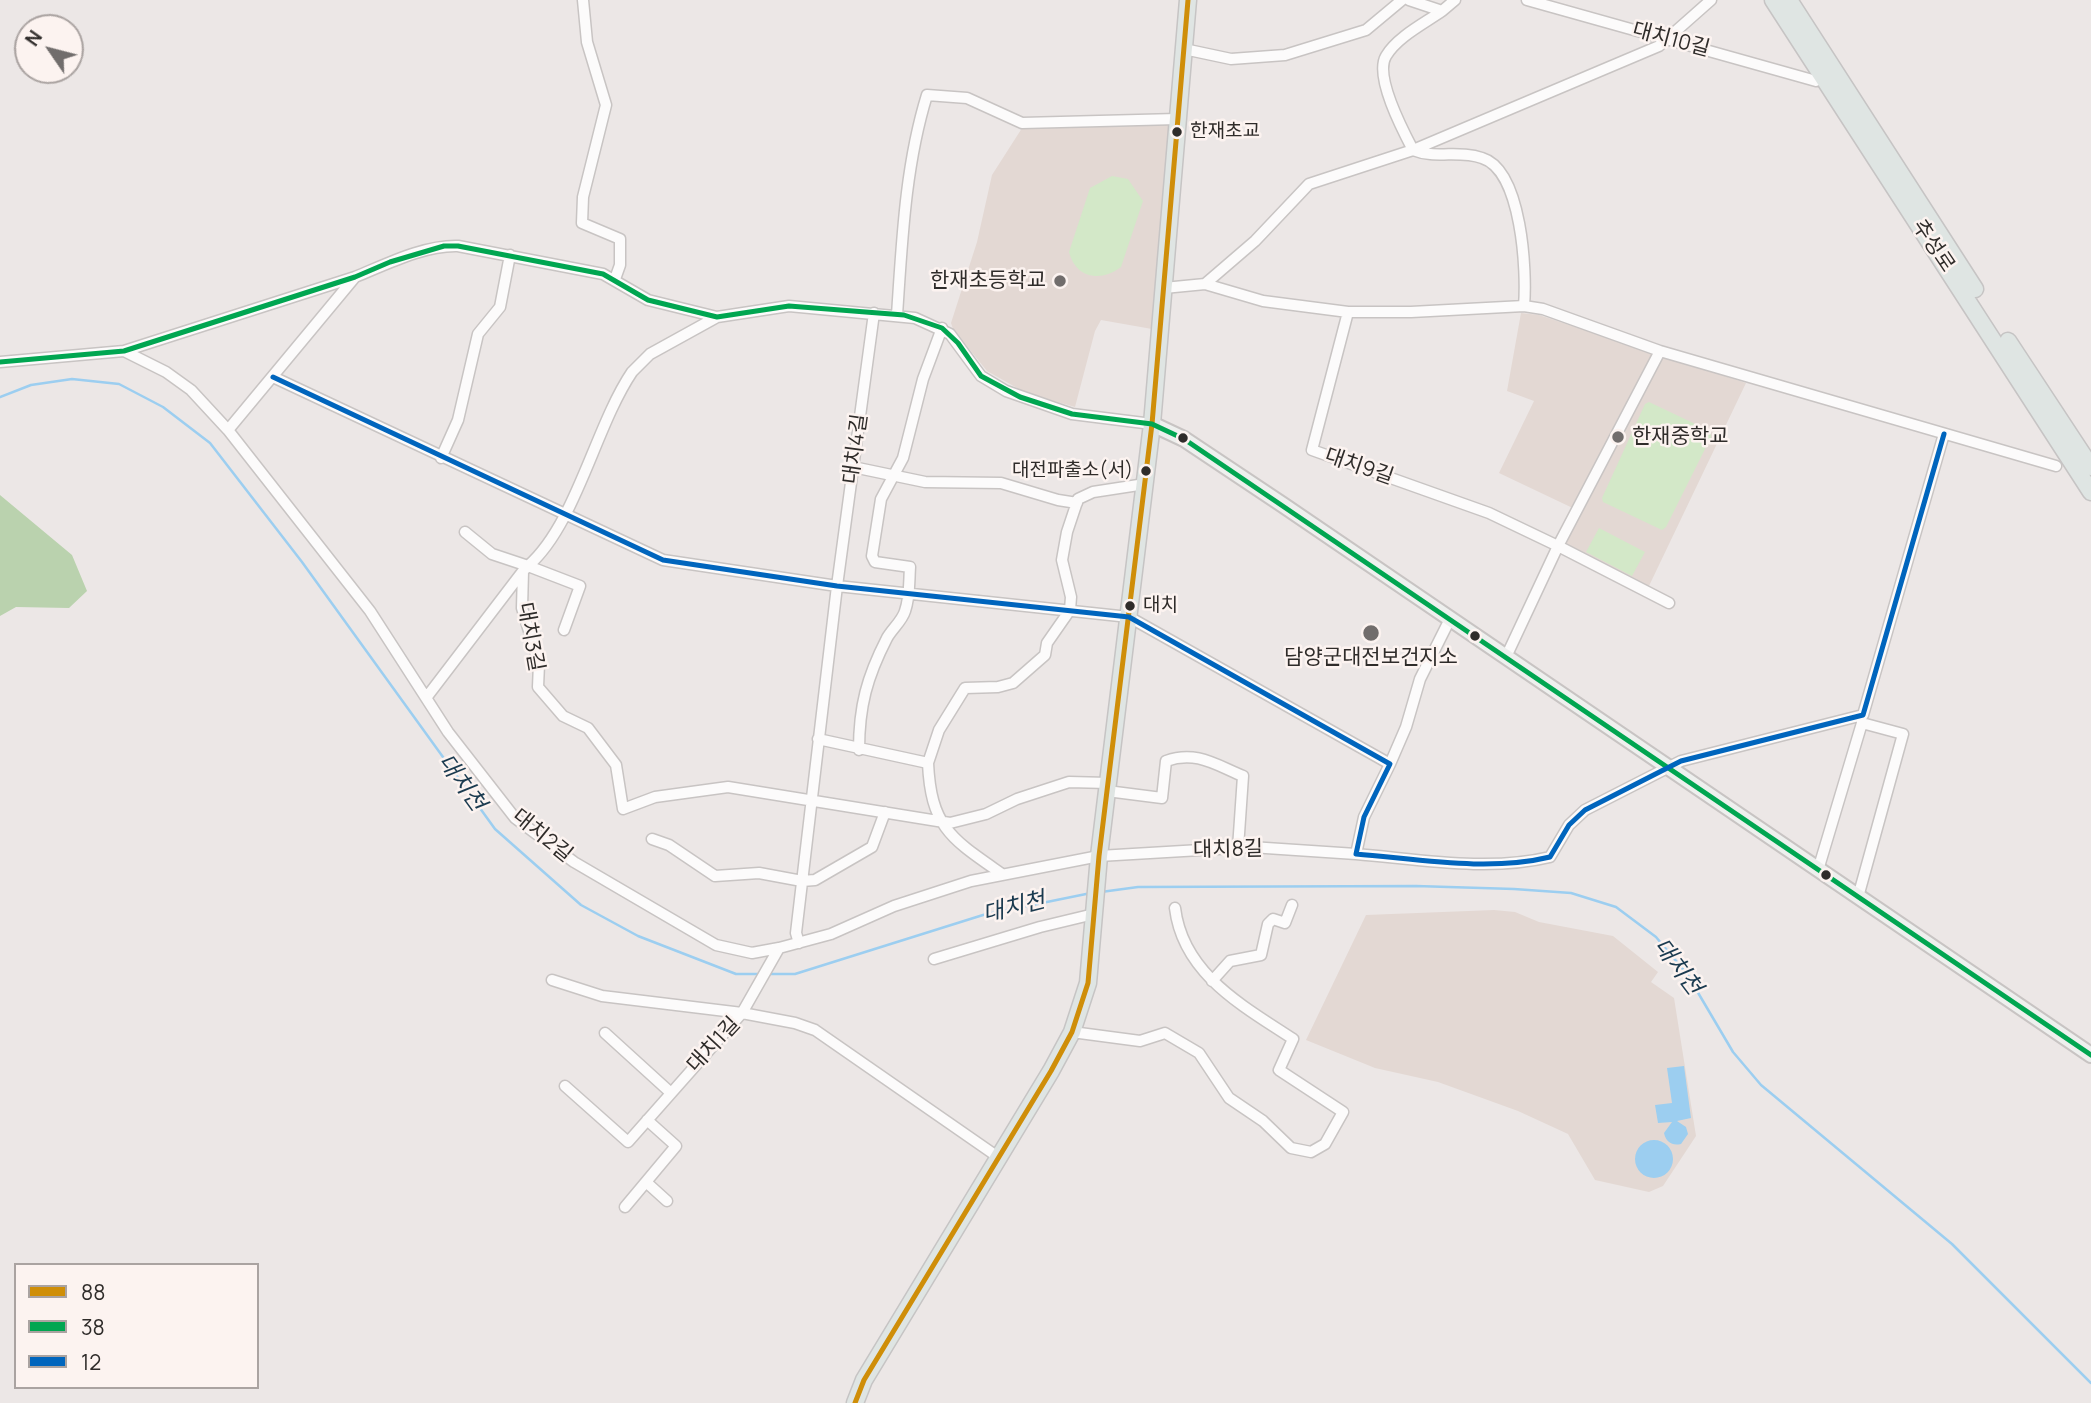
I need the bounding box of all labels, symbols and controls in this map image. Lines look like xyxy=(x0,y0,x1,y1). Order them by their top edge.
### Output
north arrow xyxy=(14,14,84,84)
street label: 대치10길 xyxy=(1630,18,1712,62)
text: N xyxy=(19,25,48,51)
place label: 한재초교 xyxy=(1190,121,1260,143)
marker: 한재초교 xyxy=(1170,125,1184,139)
street label: 추성로 xyxy=(1906,215,1960,277)
place label: 한재초등학교 xyxy=(930,268,1046,294)
marker: 한재초등학교 xyxy=(1052,273,1068,289)
street label: 대치4길 xyxy=(839,412,873,486)
place label: 한재중학교 xyxy=(1632,424,1729,450)
marker: 한재중학교 xyxy=(1610,429,1626,445)
unlabelled marker xyxy=(1176,431,1190,445)
street label: 대치9길 xyxy=(1321,444,1397,490)
place label: 대전파출소(서) xyxy=(1012,460,1133,482)
marker: 대전파출소(서) xyxy=(1139,464,1153,478)
place label: 대치 xyxy=(1143,595,1178,617)
marker: 대치 xyxy=(1123,599,1137,613)
street label: 대치3길 xyxy=(512,601,548,673)
marker: 담양군대전보건지소 xyxy=(1361,623,1381,643)
unlabelled marker xyxy=(1468,629,1482,643)
place label: 담양군대전보건지소 xyxy=(1284,645,1458,671)
water label: 대치천 xyxy=(431,749,491,817)
street label: 대치2길 xyxy=(507,804,577,868)
street label: 대치8길 xyxy=(1193,837,1263,863)
unlabelled marker xyxy=(1819,868,1833,882)
water label: 대치천 xyxy=(980,887,1048,929)
water label: 대치천 xyxy=(1647,933,1707,1001)
street label: 대치1길 xyxy=(682,1012,746,1078)
legend xyxy=(14,1263,259,1389)
text: 88 xyxy=(81,1278,105,1306)
text: 38 xyxy=(81,1313,105,1341)
text: 12 xyxy=(81,1348,101,1376)

